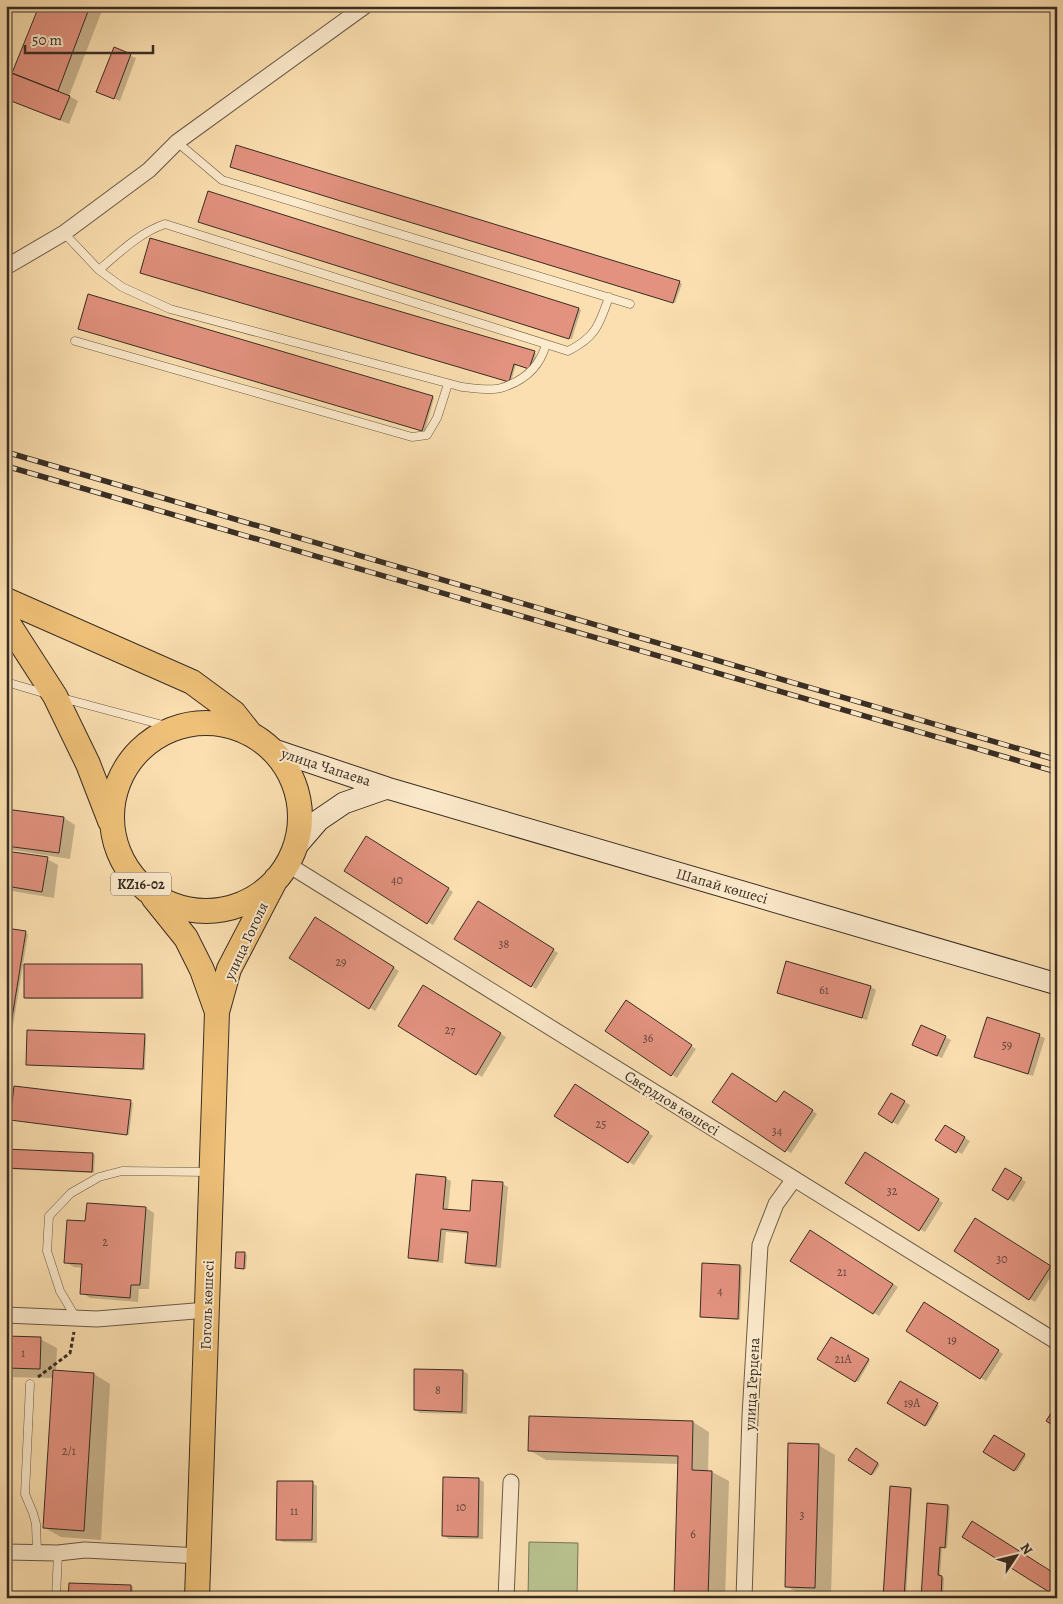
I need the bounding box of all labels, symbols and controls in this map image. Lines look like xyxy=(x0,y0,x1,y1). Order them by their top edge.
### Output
scale bar xyxy=(25,22,152,54)
text: 50 m xyxy=(32,30,62,50)
street label: улица Чапаева xyxy=(278,743,373,791)
street label: Шапай көшесі xyxy=(674,863,770,909)
road number: KZ16-02 xyxy=(111,872,171,896)
house number: 40 xyxy=(391,872,403,888)
street label: улица Гоголя xyxy=(219,899,273,984)
house number: 38 xyxy=(499,936,510,952)
house number: 29 xyxy=(335,954,347,970)
house number: 61 xyxy=(819,982,829,998)
house number: 27 xyxy=(445,1022,456,1038)
house number: 36 xyxy=(643,1030,654,1046)
house number: 59 xyxy=(1002,1037,1012,1053)
street label: Свердлов көшесі xyxy=(621,1066,723,1140)
house number: 25 xyxy=(596,1116,606,1132)
house number: 34 xyxy=(772,1123,783,1139)
house number: 32 xyxy=(887,1183,898,1199)
house number: 2 xyxy=(102,1234,108,1250)
house number: 30 xyxy=(996,1251,1008,1267)
street label: Гоголь көшесі xyxy=(195,1260,219,1350)
house number: 21 xyxy=(837,1264,847,1280)
house number: 4 xyxy=(717,1283,723,1299)
house number: 19 xyxy=(947,1332,957,1348)
street label: улица Герцена xyxy=(740,1337,764,1432)
house number: 1 xyxy=(21,1345,25,1361)
house number: 21А xyxy=(835,1351,852,1367)
house number: 8 xyxy=(435,1382,441,1398)
house number: 19А xyxy=(904,1395,921,1411)
house number: 2/1 xyxy=(62,1443,76,1459)
house number: 10 xyxy=(456,1499,466,1515)
house number: 11 xyxy=(290,1503,298,1519)
house number: 3 xyxy=(800,1507,805,1523)
house number: 6 xyxy=(690,1526,696,1542)
north arrow xyxy=(990,1532,1040,1582)
text: N xyxy=(1016,1539,1037,1558)

